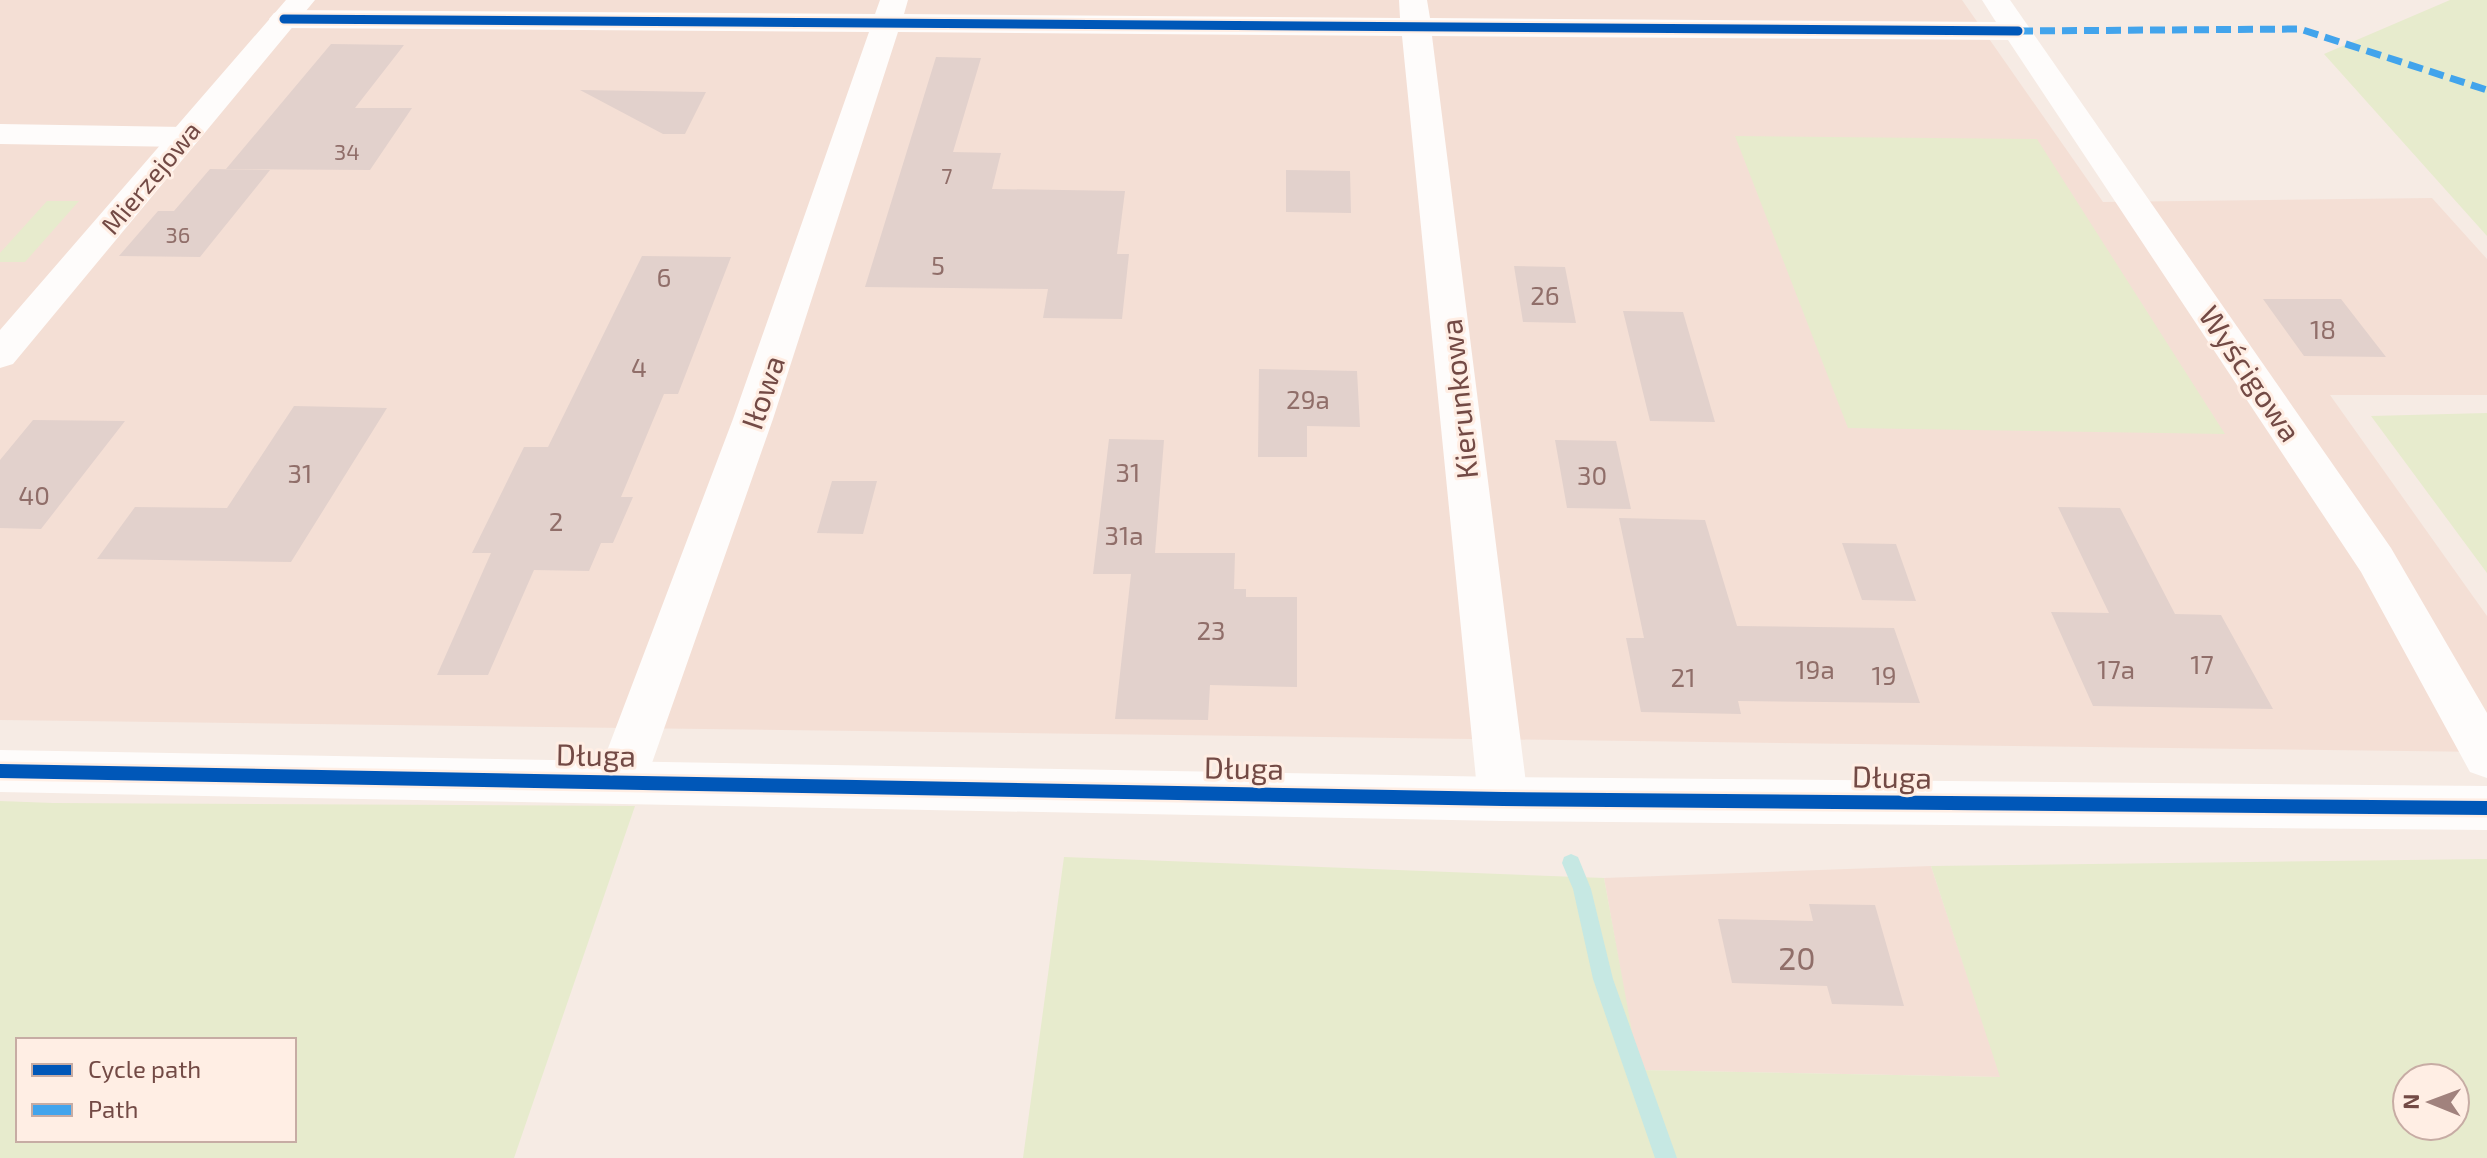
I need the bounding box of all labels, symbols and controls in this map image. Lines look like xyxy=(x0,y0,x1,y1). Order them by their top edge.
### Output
street label: Mierzejowa xyxy=(94,114,206,240)
house number: 34 xyxy=(334,138,360,164)
house number: 7 xyxy=(941,162,953,188)
house number: 36 xyxy=(166,221,190,247)
house number: 5 xyxy=(931,249,945,280)
house number: 6 xyxy=(657,261,671,292)
house number: 26 xyxy=(1530,279,1560,310)
street label: Wyścigowa xyxy=(2192,298,2310,448)
house number: 18 xyxy=(2310,313,2336,344)
street label: Kierunkowa xyxy=(1432,317,1484,481)
street label: Iłowa xyxy=(733,350,791,434)
house number: 4 xyxy=(631,351,647,382)
house number: 29a xyxy=(1286,383,1330,414)
house number: 31 xyxy=(1116,456,1140,487)
house number: 31 xyxy=(288,457,312,488)
house number: 30 xyxy=(1577,459,1607,490)
house number: 40 xyxy=(18,479,50,510)
house number: 2 xyxy=(549,505,563,536)
house number: 31a xyxy=(1104,519,1144,550)
house number: 23 xyxy=(1196,614,1226,645)
house number: 17 xyxy=(2190,648,2214,679)
house number: 19a xyxy=(1795,653,1835,684)
house number: 17a xyxy=(2097,653,2135,684)
house number: 19 xyxy=(1871,659,1897,690)
house number: 21 xyxy=(1671,661,1695,692)
street label: Długa xyxy=(556,735,636,773)
street label: Długa xyxy=(1204,748,1284,786)
street label: Długa xyxy=(1852,757,1932,795)
house number: 20 xyxy=(1778,938,1816,976)
legend xyxy=(16,1038,296,1142)
text: Cycle path xyxy=(88,1054,201,1083)
north arrow xyxy=(2391,1062,2471,1142)
text: N xyxy=(2397,1093,2423,1110)
text: Path xyxy=(88,1094,138,1123)

